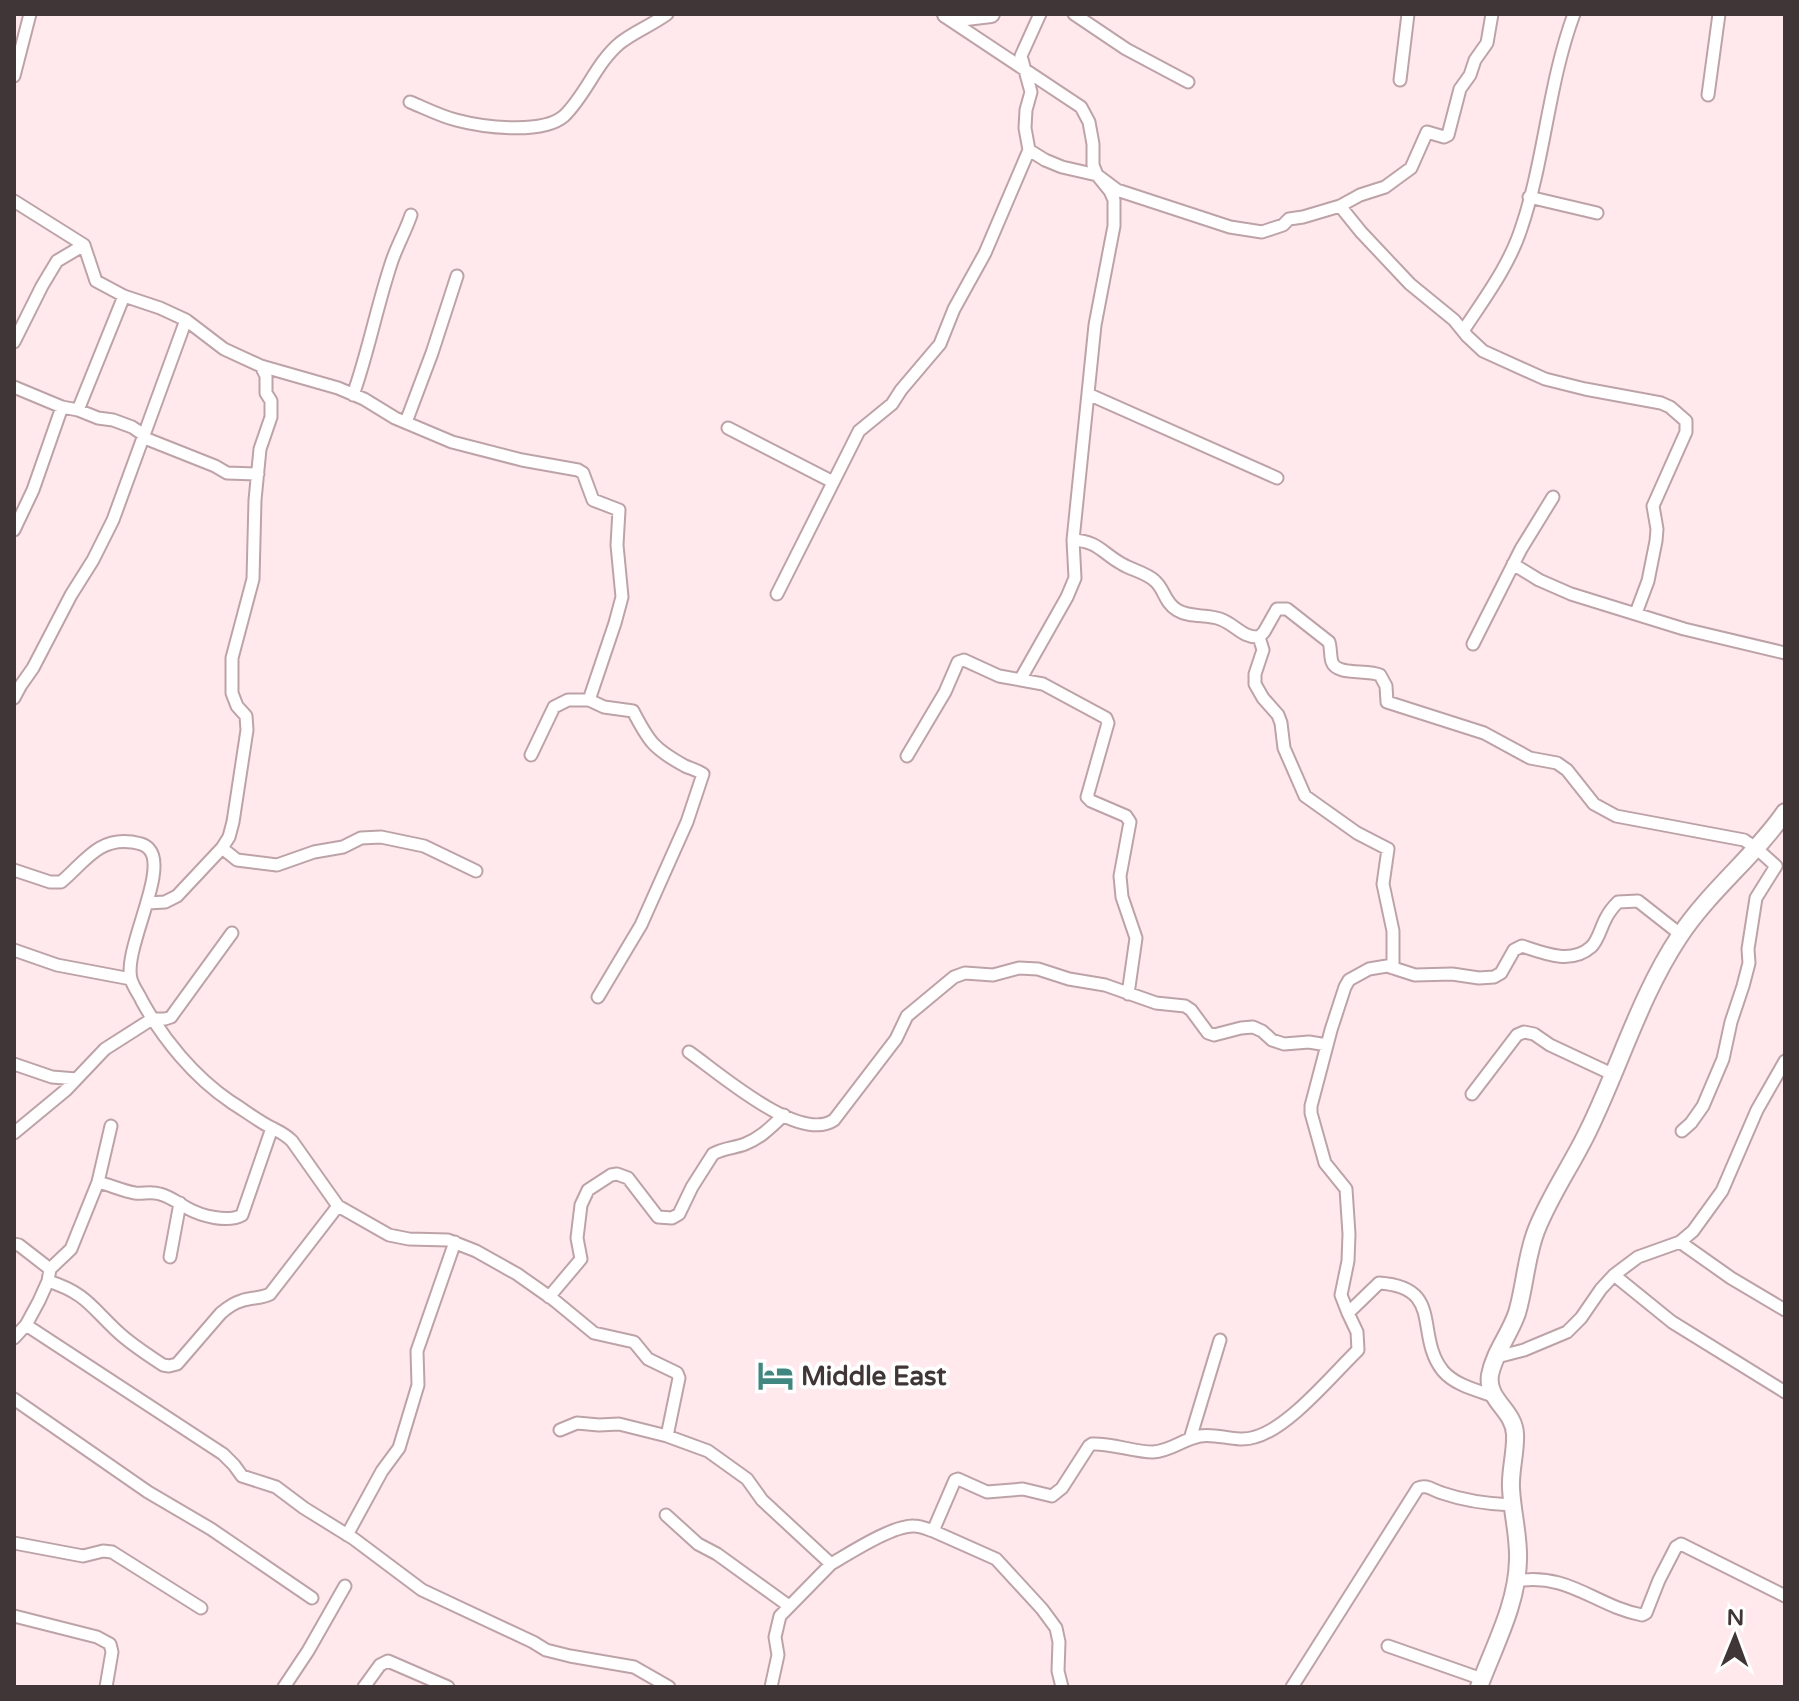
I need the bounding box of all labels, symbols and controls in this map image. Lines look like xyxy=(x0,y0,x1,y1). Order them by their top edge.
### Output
hotel icon: Middle East xyxy=(756,1357,794,1395)
place label: Middle East xyxy=(801,1361,946,1392)
north arrow xyxy=(1695,1597,1775,1677)
text: N xyxy=(1726,1605,1744,1631)

